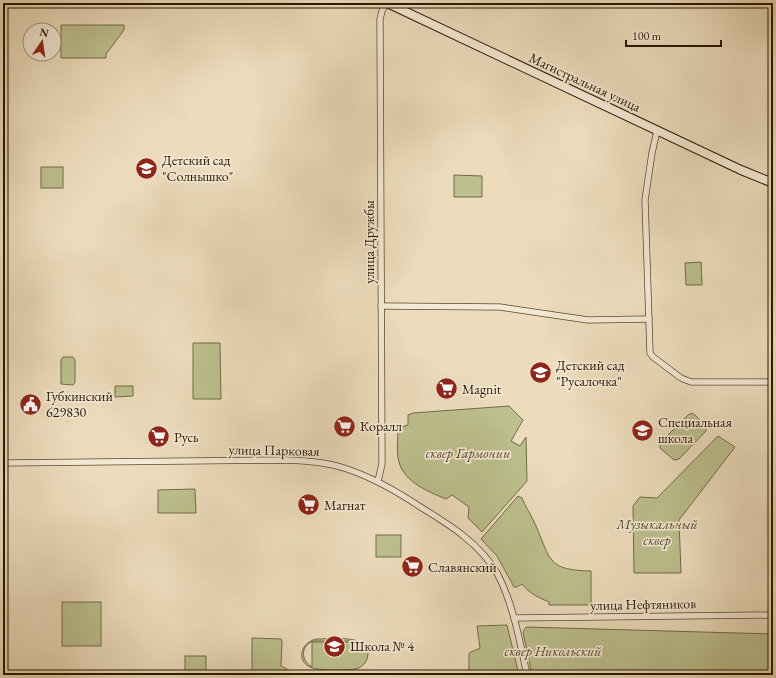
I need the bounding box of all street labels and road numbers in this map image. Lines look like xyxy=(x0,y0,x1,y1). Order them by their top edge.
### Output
street label: Магистральная улица xyxy=(526,48,644,116)
street label: улица Дружбы xyxy=(360,200,378,284)
street label: улица Парковая xyxy=(228,440,320,460)
street label: улица Нефтяников xyxy=(590,594,696,614)

